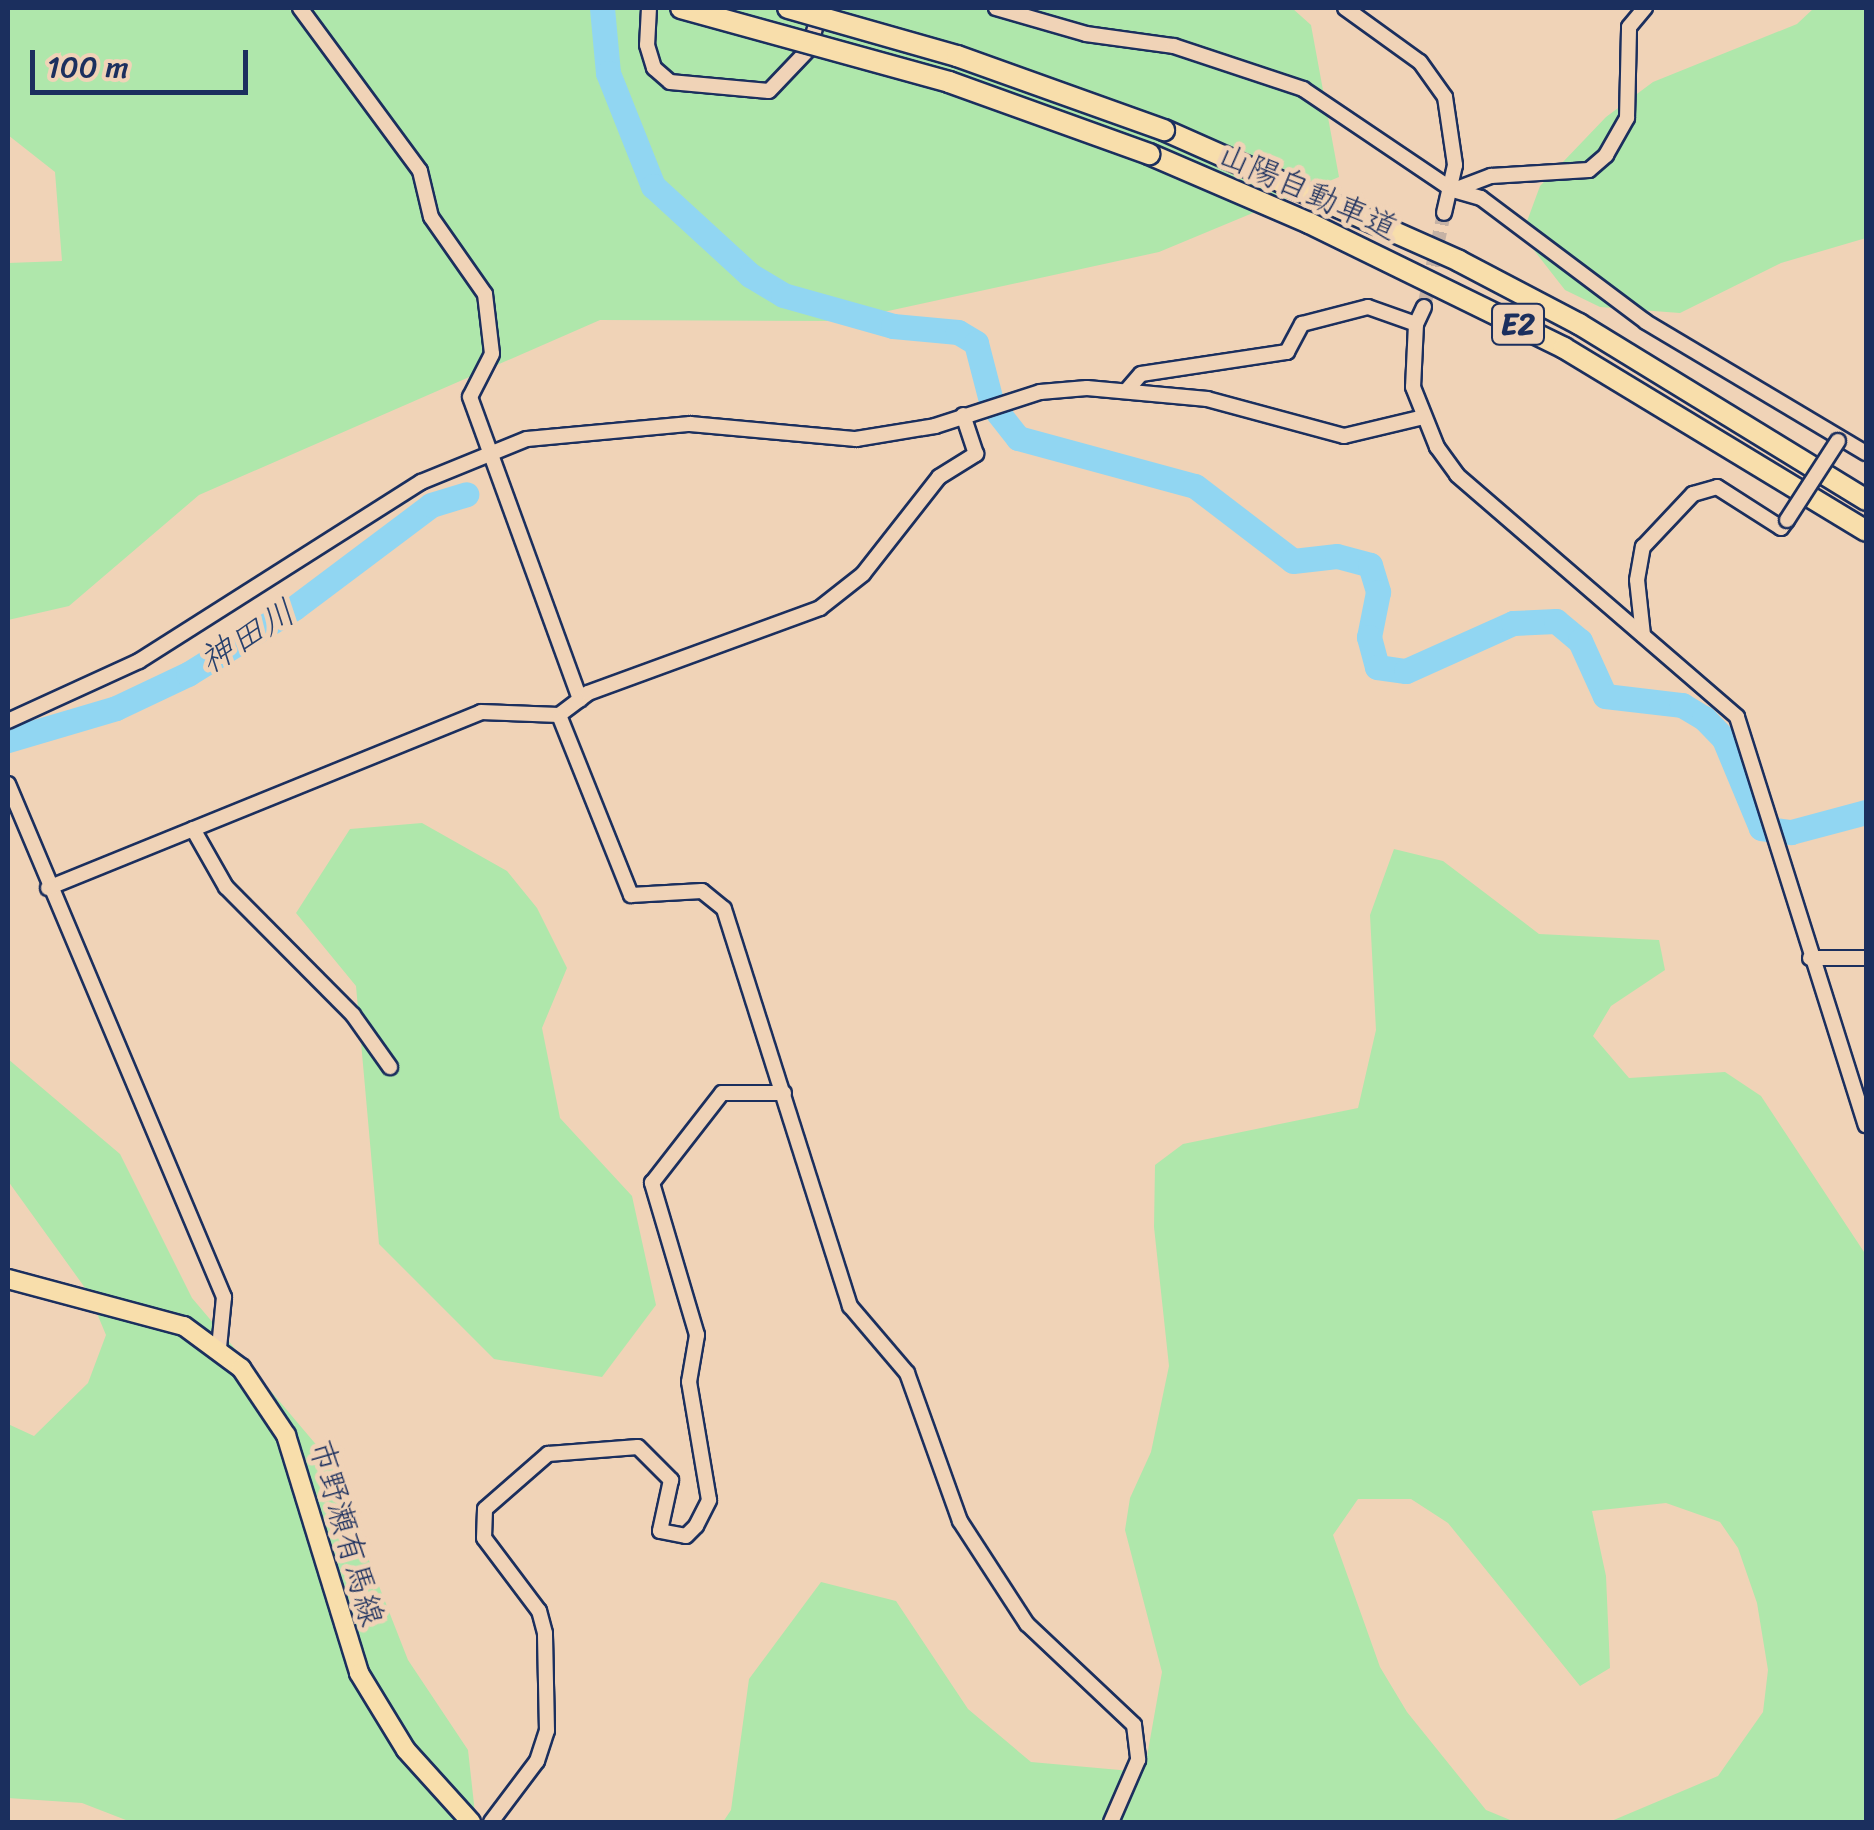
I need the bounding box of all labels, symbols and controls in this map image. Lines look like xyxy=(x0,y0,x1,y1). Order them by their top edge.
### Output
scale bar xyxy=(35,30,252,92)
text: 100 m xyxy=(47,40,129,94)
street label: 山陽自動車道 xyxy=(1212,135,1404,249)
road number: E2 xyxy=(1490,299,1546,349)
water label: 神田川 xyxy=(191,590,303,682)
street label: 市野瀬有馬線 xyxy=(301,1435,391,1631)

